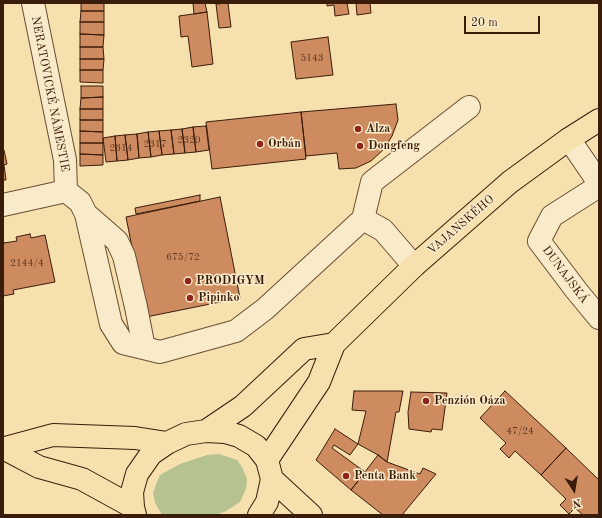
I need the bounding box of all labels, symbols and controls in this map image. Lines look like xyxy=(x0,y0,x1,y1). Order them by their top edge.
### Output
scale bar xyxy=(466,8,542,34)
street label: NERATOVICKÉ NÁMESTIE xyxy=(28,15,72,173)
text: 20 m xyxy=(471,17,498,29)
house number: 5143 xyxy=(300,52,324,64)
place label: Alza xyxy=(366,122,390,136)
marker: Alza xyxy=(353,124,363,134)
house number: 2320 xyxy=(177,134,201,146)
place label: Orbán xyxy=(268,137,301,151)
house number: 2317 xyxy=(143,138,167,150)
marker: Orbán xyxy=(255,139,265,149)
place label: Dongfeng xyxy=(368,139,420,153)
marker: Dongfeng xyxy=(355,141,365,151)
house number: 2314 xyxy=(109,142,133,154)
street label: VAJANSKÉHO xyxy=(425,192,497,258)
street label: DUNAJSKÁ xyxy=(539,243,591,307)
house number: 675/72 xyxy=(166,251,200,263)
house number: 2144/4 xyxy=(10,257,44,269)
place label: PRODIGYM xyxy=(196,274,265,288)
marker: PRODIGYM xyxy=(183,276,193,286)
place label: Pipinko xyxy=(198,291,239,305)
marker: Pipinko xyxy=(185,293,195,303)
place label: Penzión Oáza xyxy=(434,394,506,408)
marker: Penzión Oáza xyxy=(421,396,431,406)
house number: 47/24 xyxy=(506,425,534,437)
place label: Penta Bank xyxy=(354,469,416,483)
north arrow xyxy=(554,470,594,510)
marker: Penta Bank xyxy=(341,471,351,481)
text: N xyxy=(571,496,582,508)

